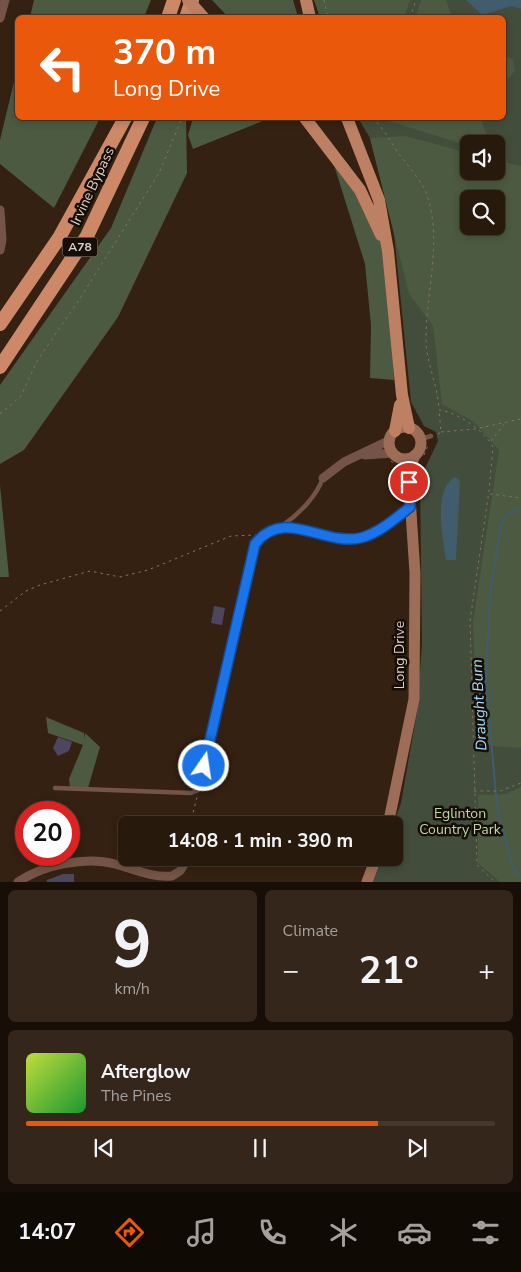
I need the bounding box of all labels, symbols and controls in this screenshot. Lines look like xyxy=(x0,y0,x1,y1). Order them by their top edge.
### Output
text: 370 m xyxy=(113,29,216,76)
icon: left xyxy=(30,35,95,100)
text: Long Drive xyxy=(113,74,220,104)
map controls xyxy=(460,135,505,235)
button: sound xyxy=(460,135,505,180)
street label: Irvine Bypass xyxy=(66,144,119,228)
button: search xyxy=(460,190,505,235)
road number: A78 xyxy=(62,238,98,256)
pin xyxy=(388,461,430,503)
icon: arrive xyxy=(395,468,423,496)
street label: Long Drive xyxy=(390,621,409,689)
water label: Draught Burn xyxy=(467,659,491,751)
position arrow xyxy=(177,739,229,791)
speed limit sign: 20 xyxy=(15,801,80,866)
park label: Eglinton Country Park xyxy=(419,804,502,839)
text: 14:08 · 1 min · 390 m xyxy=(168,828,353,854)
text: 9 xyxy=(113,901,152,990)
text: Climate xyxy=(283,920,338,942)
text: 21° xyxy=(359,945,419,996)
text: − xyxy=(283,952,299,990)
text: + xyxy=(478,952,495,990)
text: km/h xyxy=(115,978,150,1000)
text: Afterglow xyxy=(101,1059,191,1085)
text: The Pines xyxy=(101,1085,171,1107)
icon: previous xyxy=(90,1134,118,1162)
icon: pause xyxy=(246,1134,274,1162)
icon: next xyxy=(403,1134,431,1162)
icon: directions xyxy=(112,1215,147,1250)
icon: music xyxy=(184,1215,219,1250)
icon: phone xyxy=(255,1215,290,1250)
icon: climate xyxy=(326,1215,361,1250)
icon: car xyxy=(397,1215,432,1250)
icon: filters xyxy=(468,1215,503,1250)
text: 14:07 xyxy=(18,1217,76,1247)

